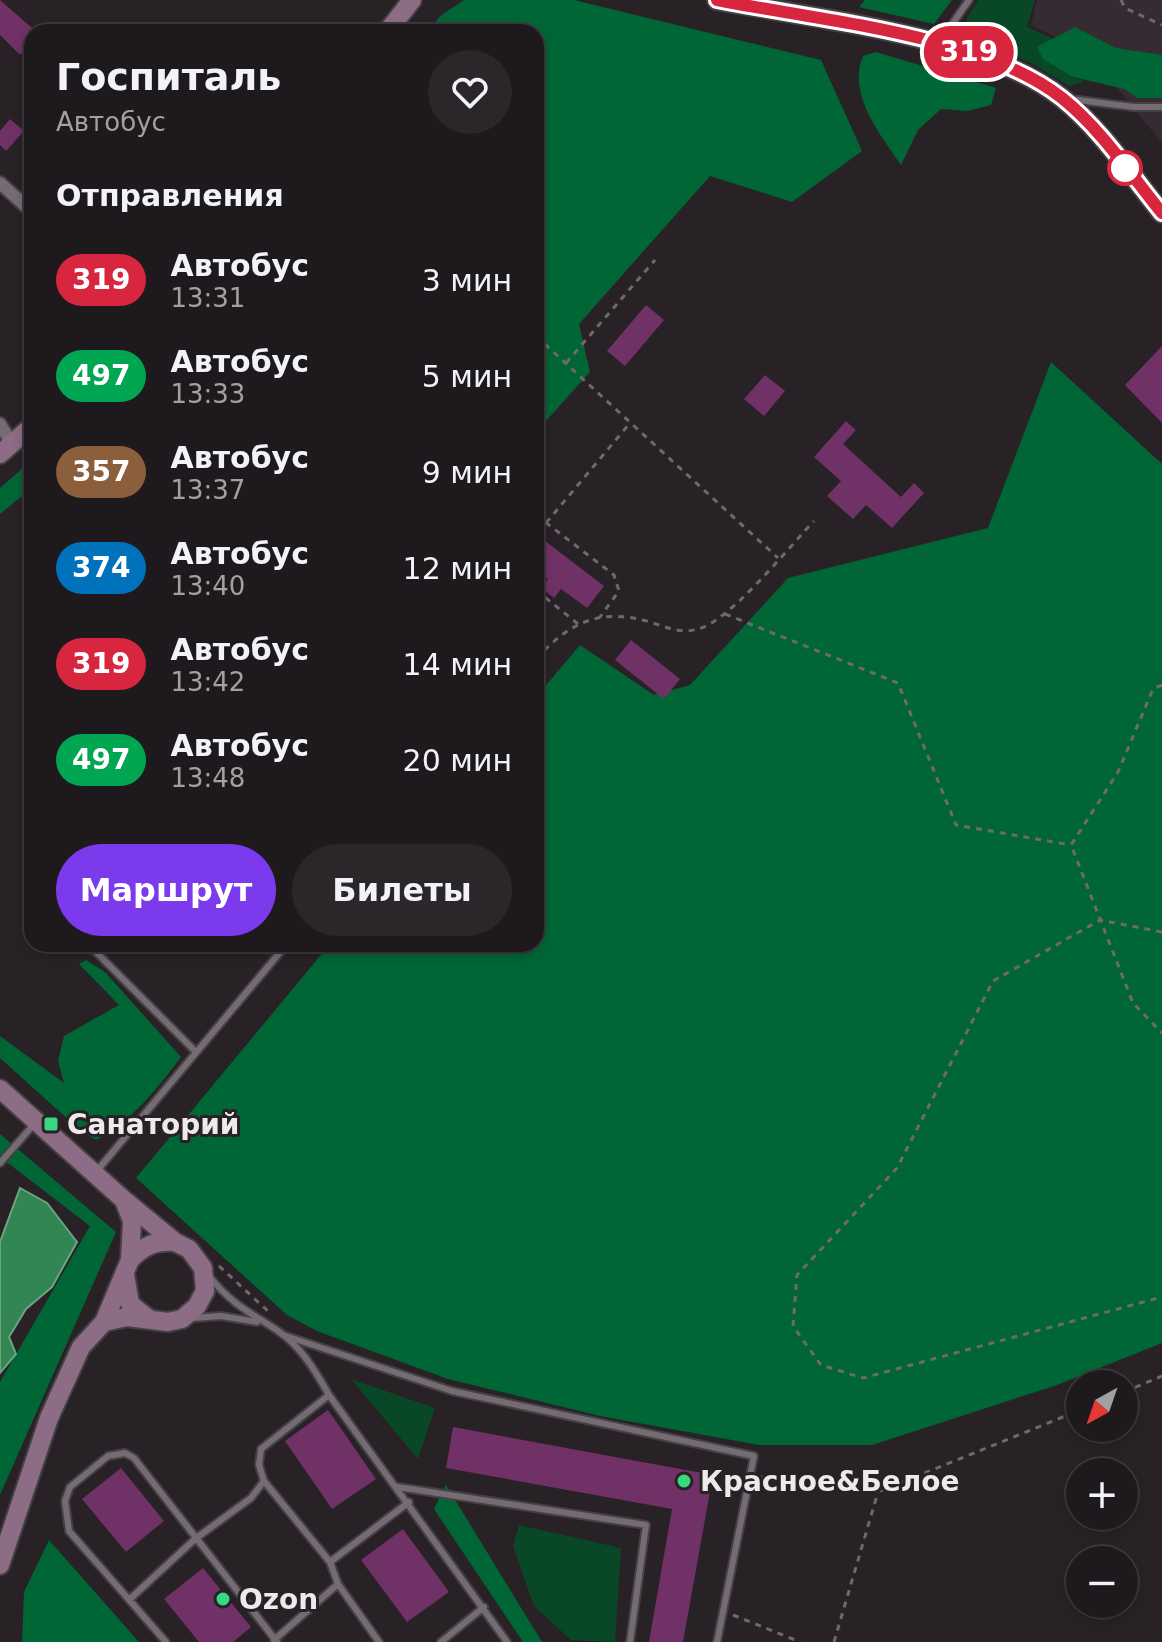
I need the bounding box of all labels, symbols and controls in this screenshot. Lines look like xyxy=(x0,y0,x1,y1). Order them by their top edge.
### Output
line badge: 319 xyxy=(923,26,1015,78)
text: 319 xyxy=(940,35,998,68)
button: heart xyxy=(428,50,512,134)
text: Госпиталь xyxy=(56,55,281,99)
text: Автобус xyxy=(56,107,166,137)
unlabelled marker xyxy=(1108,151,1142,185)
text: Отправления xyxy=(56,178,284,213)
text: Автобус xyxy=(170,248,309,283)
text: 319 xyxy=(72,263,130,296)
text: 3 мин xyxy=(422,263,512,298)
text: 13:31 xyxy=(170,283,245,313)
text: Автобус xyxy=(170,344,309,379)
text: 497 xyxy=(72,359,130,392)
text: 5 мин xyxy=(422,359,512,394)
text: 13:33 xyxy=(170,379,245,409)
text: Автобус xyxy=(170,440,309,475)
text: 357 xyxy=(72,455,130,488)
text: 9 мин xyxy=(422,455,512,490)
text: 13:37 xyxy=(170,475,245,505)
text: Автобус xyxy=(170,536,309,571)
text: 374 xyxy=(72,551,130,584)
text: 12 мин xyxy=(403,551,512,586)
text: 13:40 xyxy=(170,571,245,601)
text: Автобус xyxy=(170,632,309,667)
text: 319 xyxy=(72,647,130,680)
text: 14 мин xyxy=(403,647,512,682)
text: 13:42 xyxy=(170,667,245,697)
text: Автобус xyxy=(170,728,309,763)
text: 497 xyxy=(72,743,130,776)
text: 20 мин xyxy=(403,743,512,778)
text: 13:48 xyxy=(170,763,245,793)
button: Маршрут xyxy=(56,844,276,936)
button: Билеты xyxy=(292,844,512,936)
place label: Санаторий xyxy=(67,1108,239,1141)
marker: Санаторий xyxy=(42,1115,60,1133)
north arrow xyxy=(1066,1370,1138,1442)
map controls xyxy=(1066,1370,1138,1618)
button: + xyxy=(1066,1458,1138,1530)
place label: Красное&Белое xyxy=(700,1465,959,1498)
marker: Красное&Белое xyxy=(675,1472,693,1490)
button: − xyxy=(1066,1546,1138,1618)
place label: Ozon xyxy=(239,1583,318,1616)
marker: Ozon xyxy=(214,1590,232,1608)

